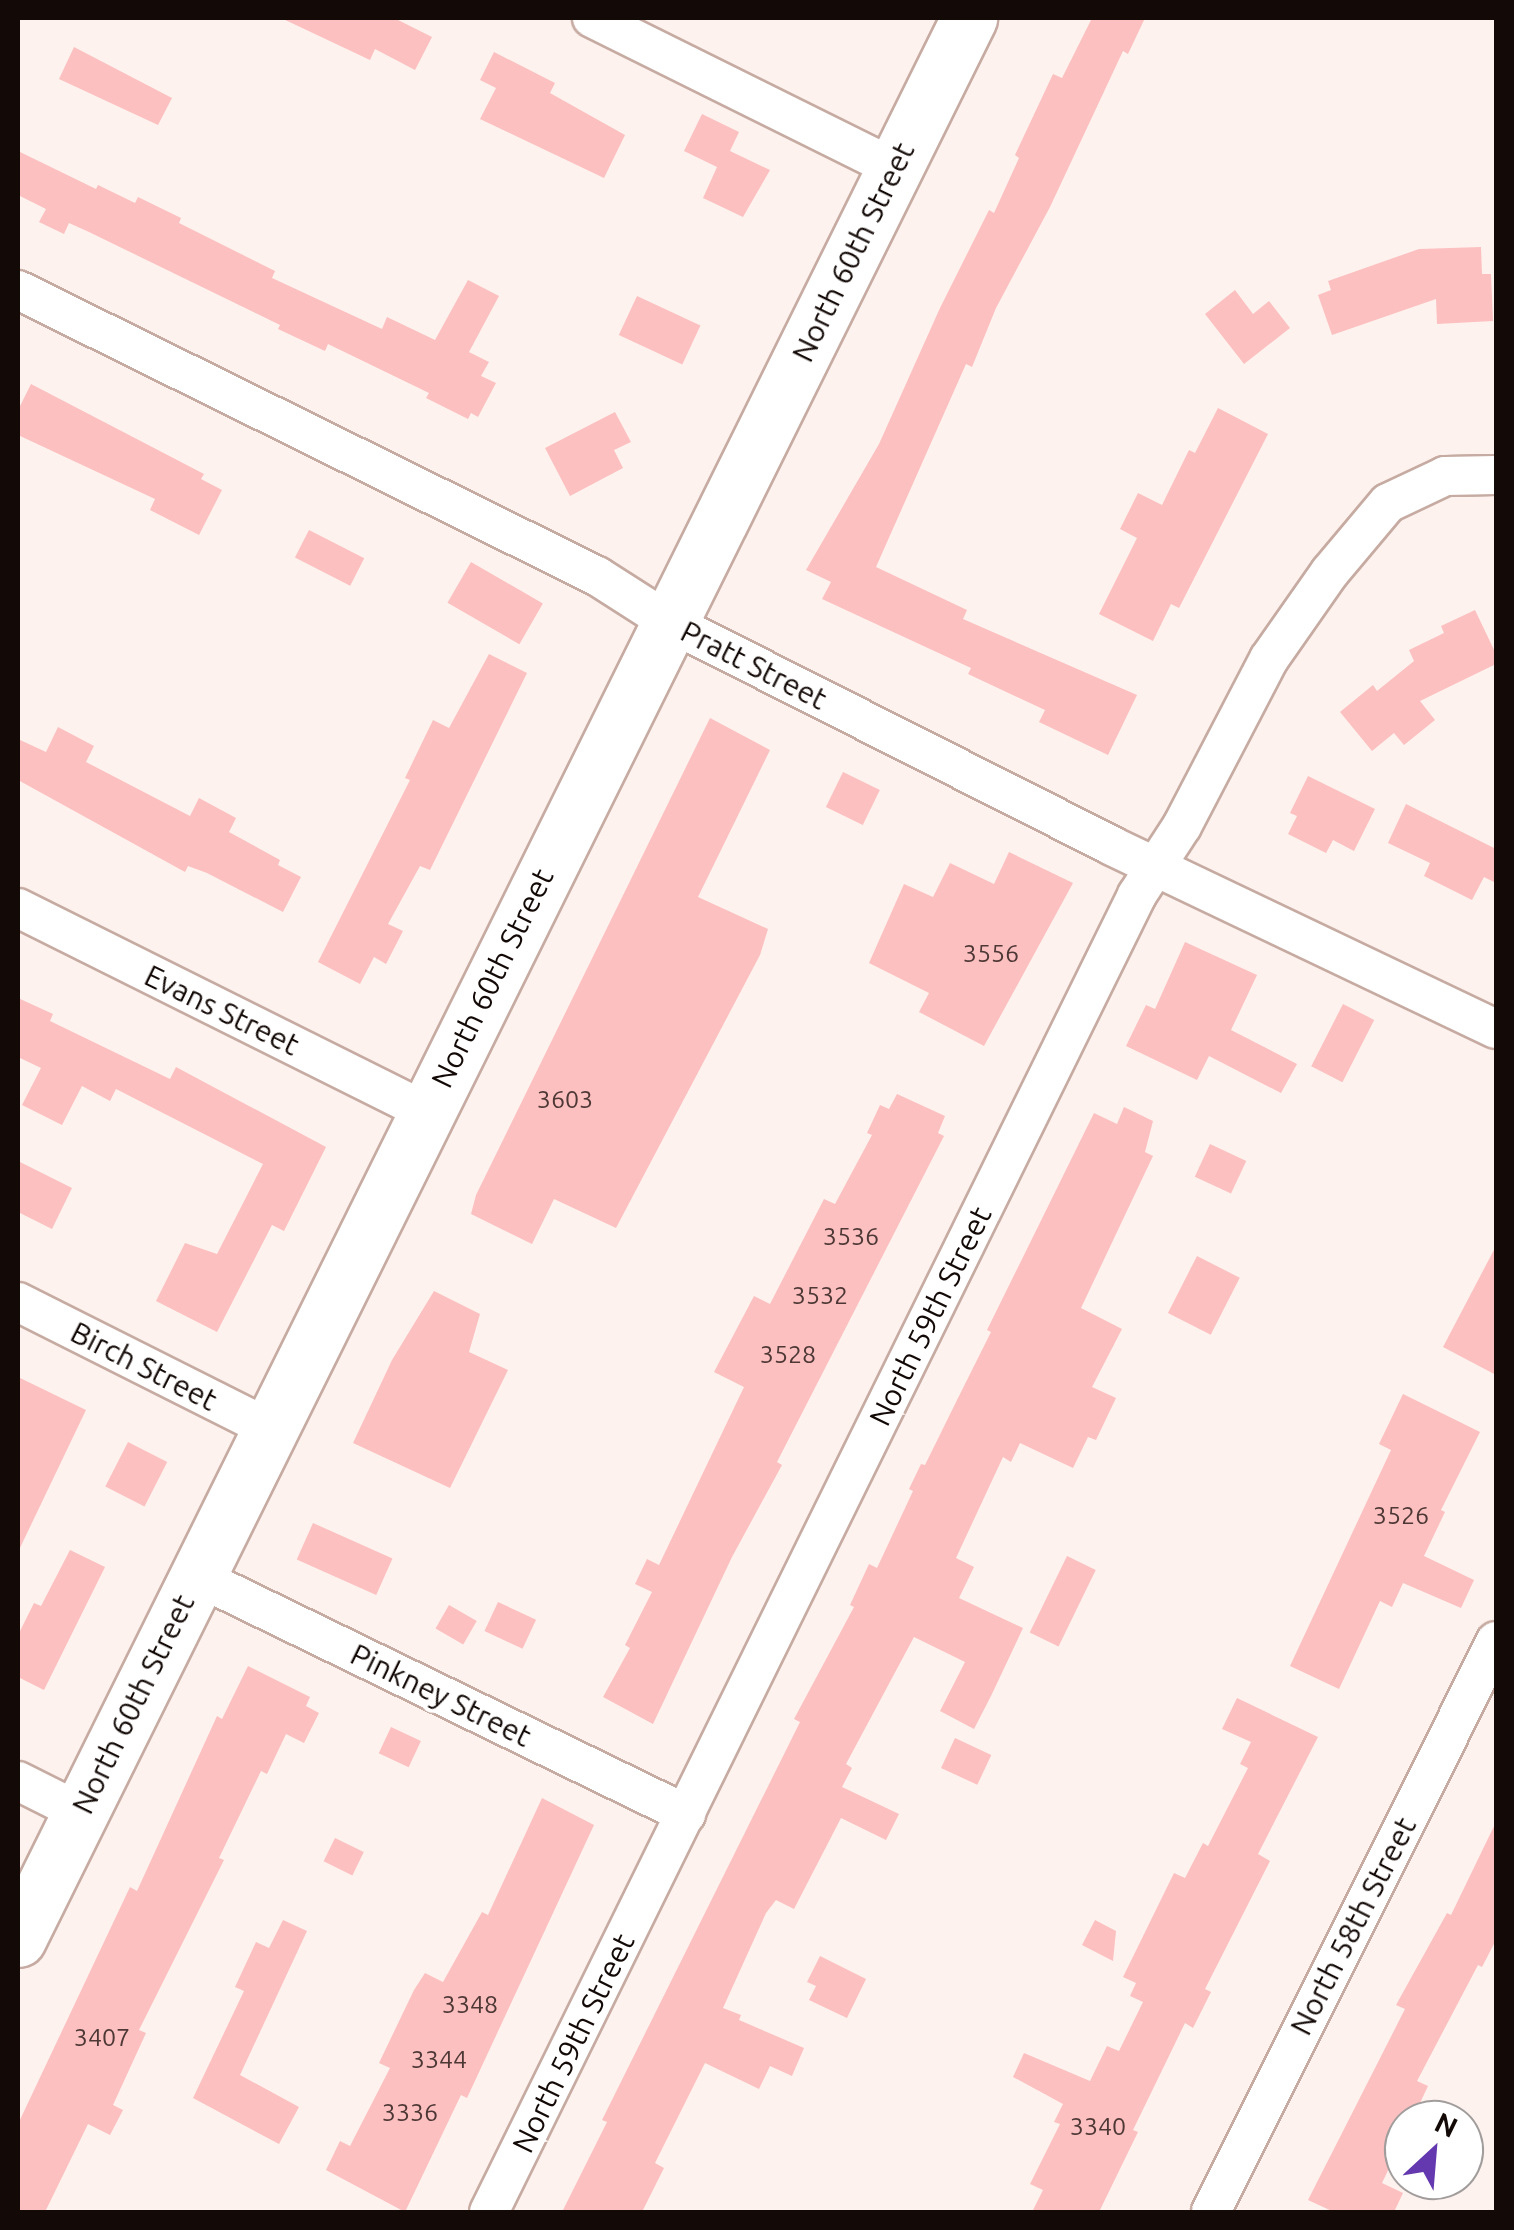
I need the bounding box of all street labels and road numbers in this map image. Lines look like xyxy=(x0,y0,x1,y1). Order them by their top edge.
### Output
street label: North 60th Street xyxy=(784,136,922,368)
street label: Pratt Street xyxy=(675,613,833,717)
street label: North 60th Street xyxy=(423,862,561,1094)
street label: Evans Street xyxy=(139,957,305,1063)
street label: North 59th Street xyxy=(861,1200,999,1432)
street label: Birch Street xyxy=(65,1314,223,1418)
street label: North 60th Street xyxy=(64,1588,202,1820)
street label: Pinkney Street xyxy=(345,1636,537,1754)
street label: North 58th Street xyxy=(1283,1811,1423,2041)
street label: North 59th Street xyxy=(504,1927,642,2159)

